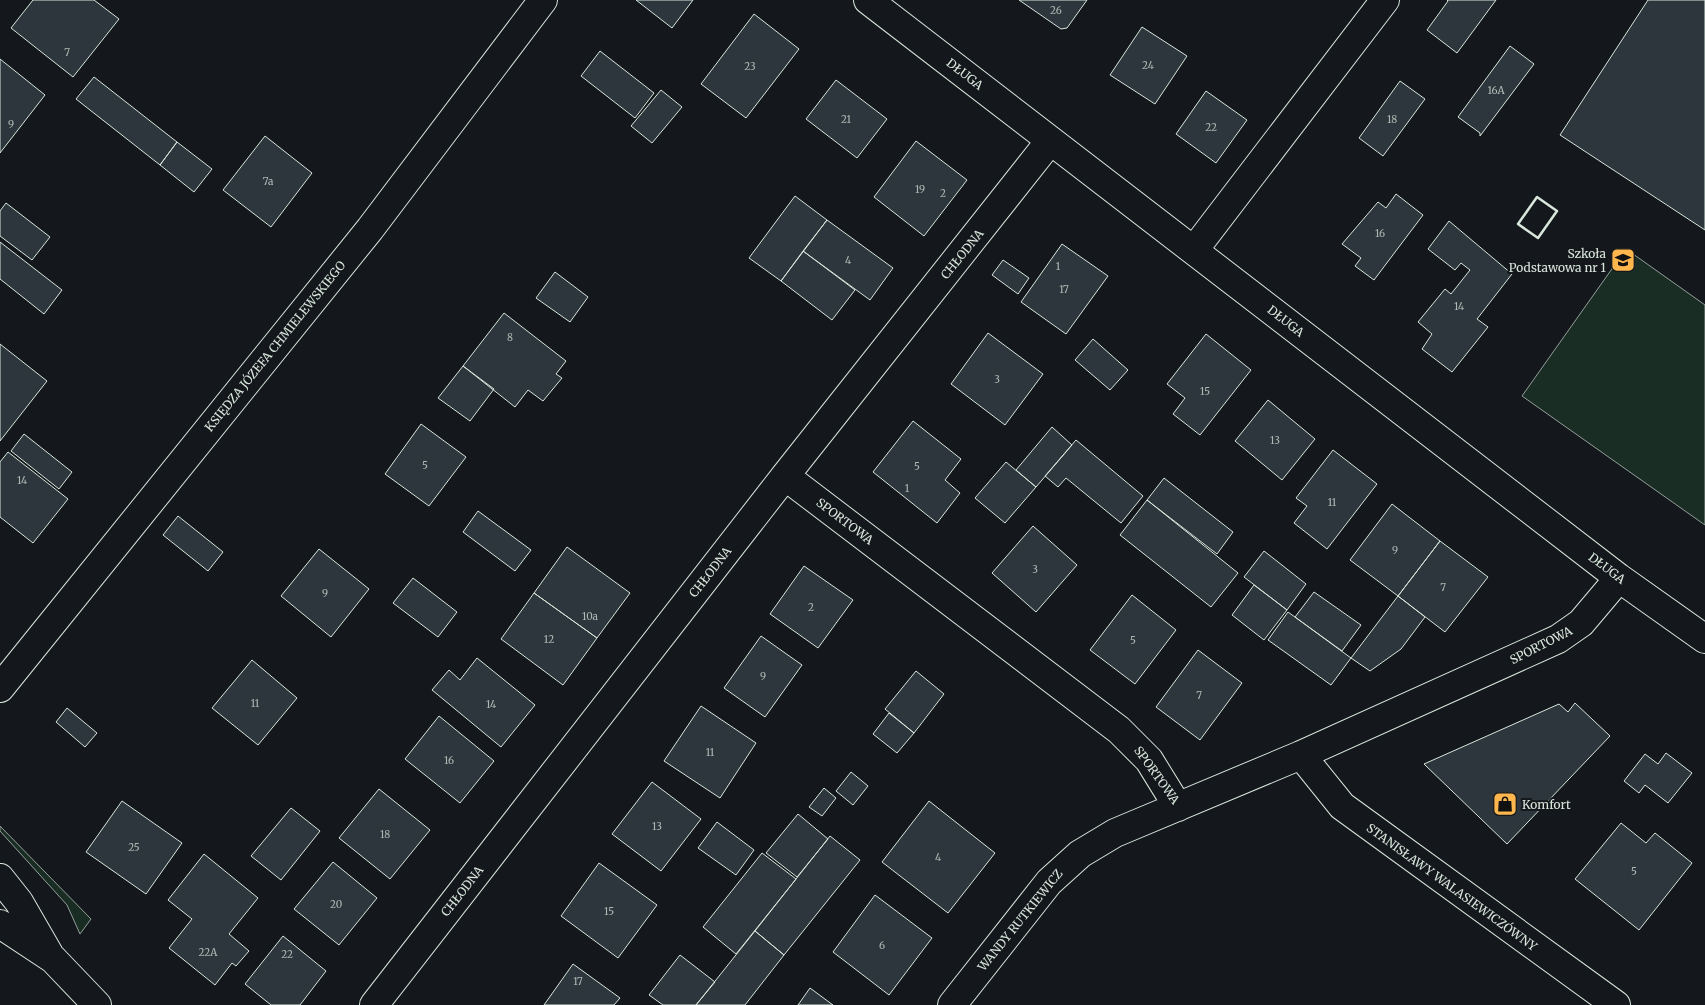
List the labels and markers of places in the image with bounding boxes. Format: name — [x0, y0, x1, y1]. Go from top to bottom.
place label: Szkoła Podstawowa nr 1 — [1509, 246, 1607, 275]
school or university icon: Szkoła Podstawowa nr 1 — [1610, 247, 1636, 273]
shop icon: Komfort — [1492, 791, 1518, 817]
place label: Komfort — [1522, 797, 1571, 812]

